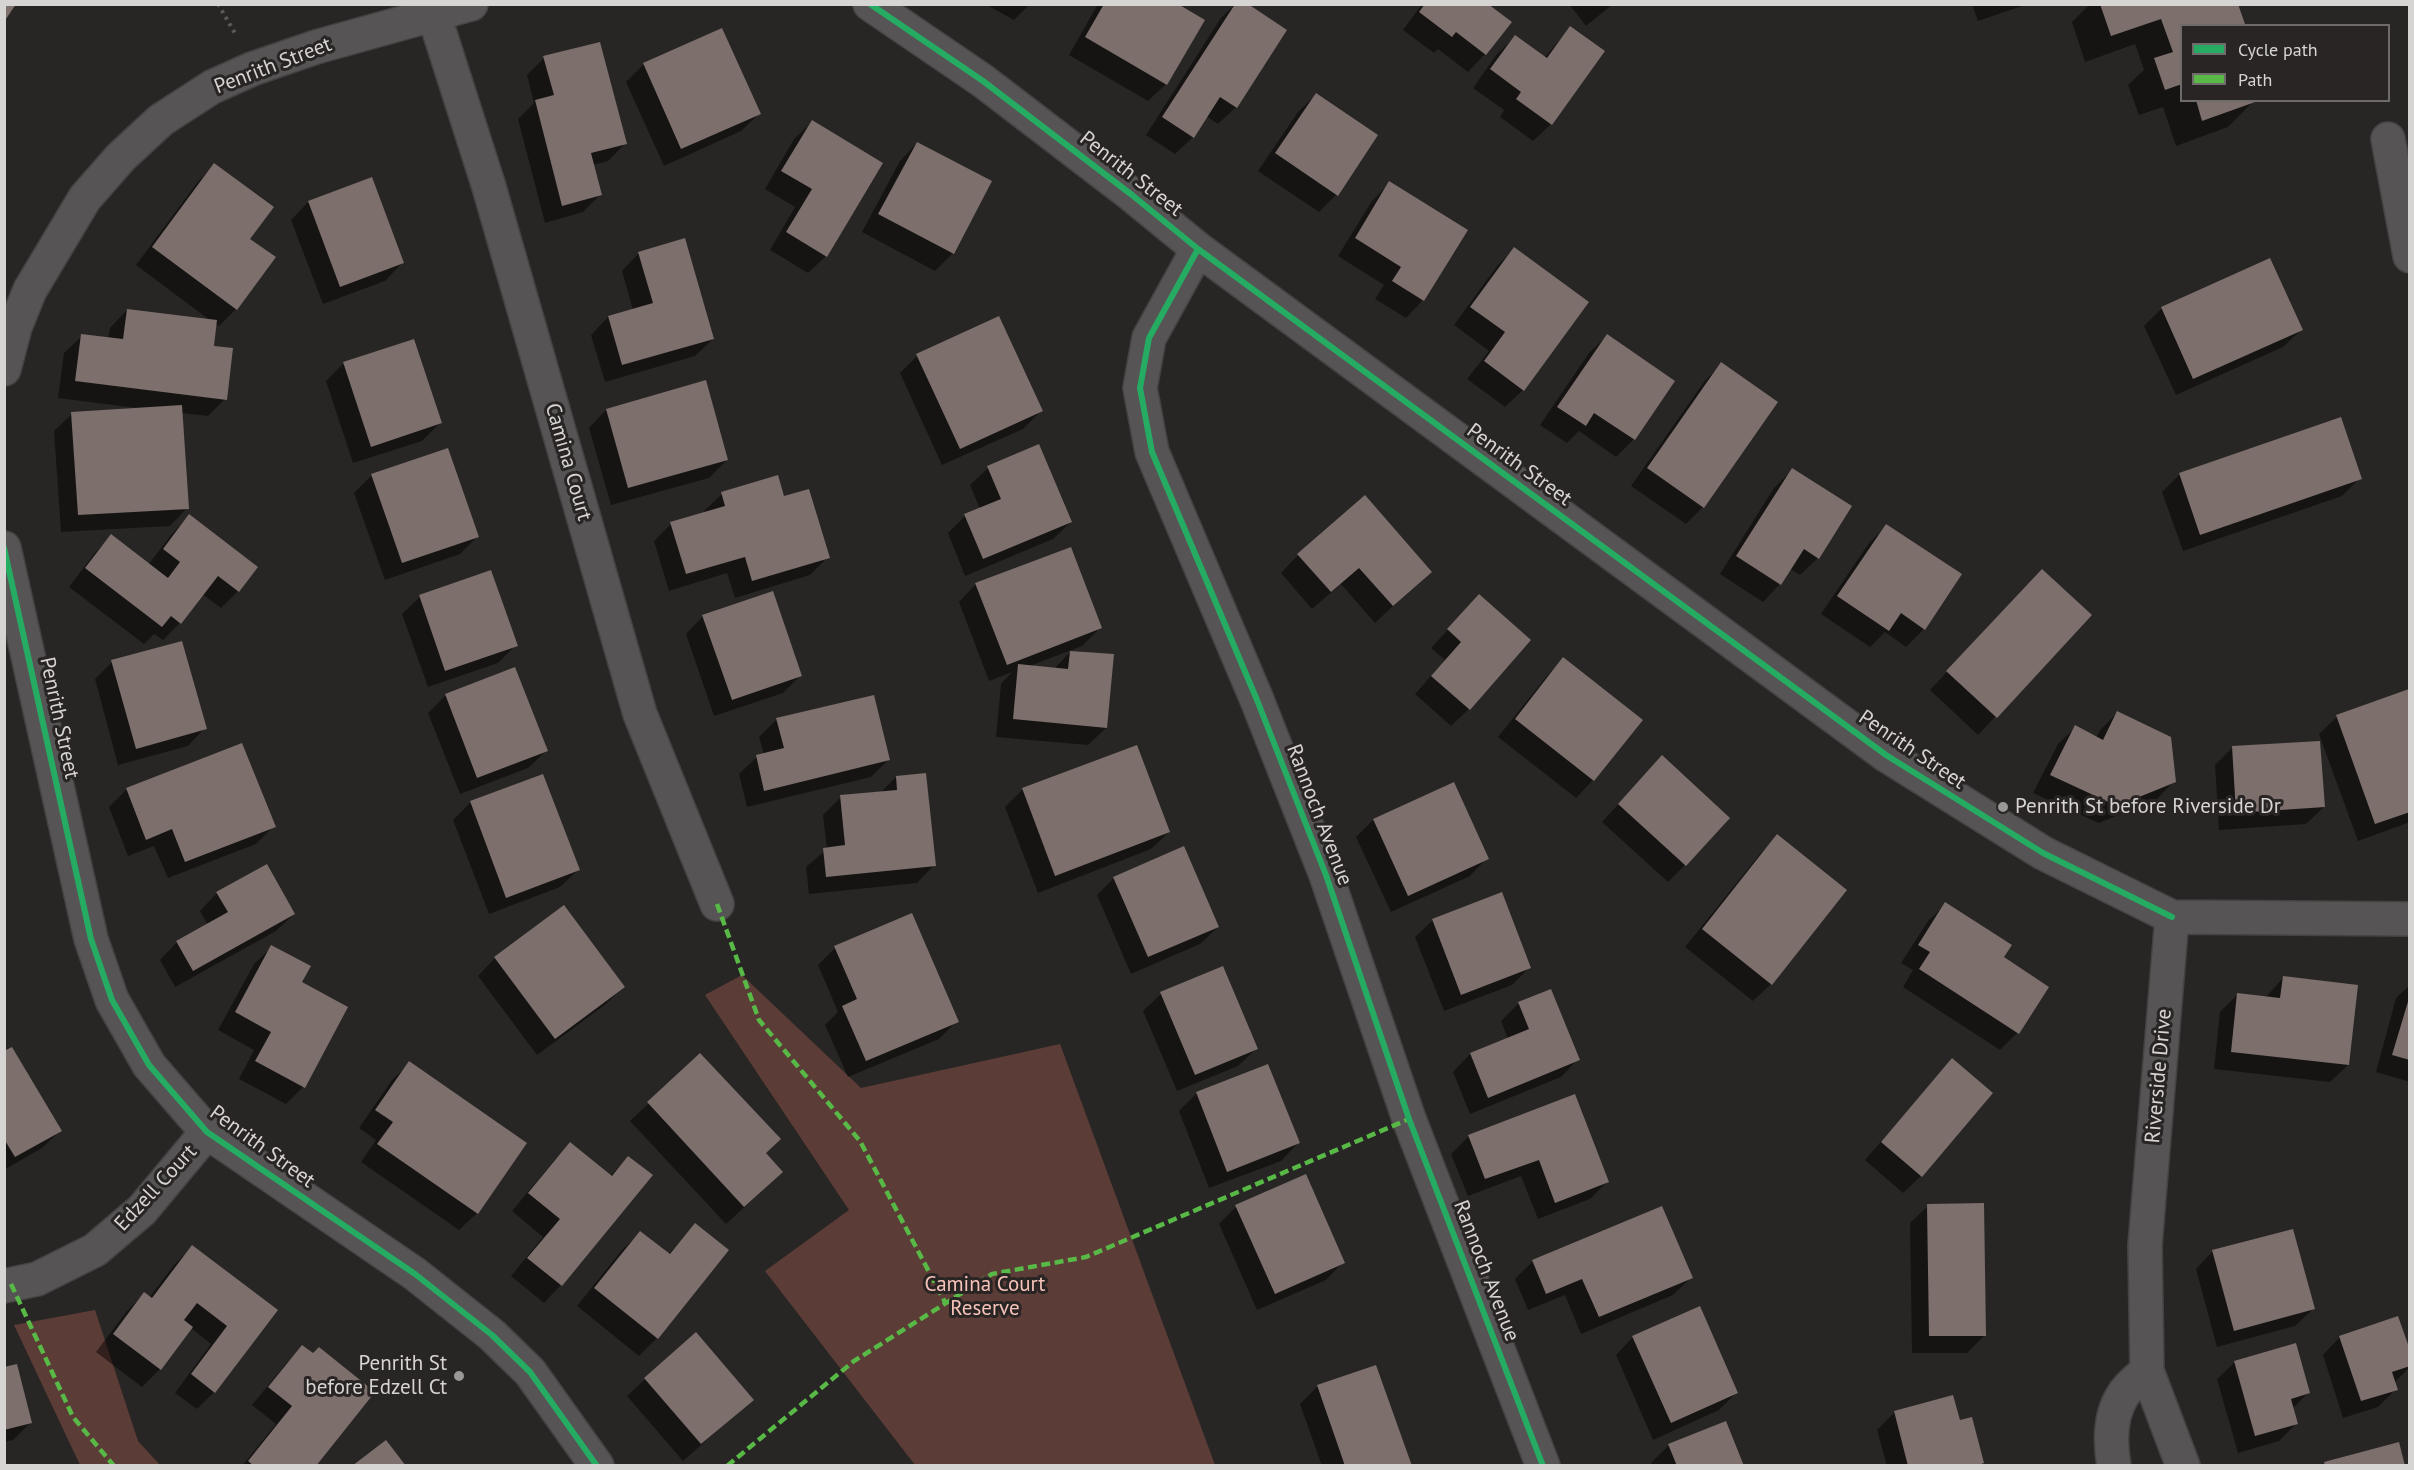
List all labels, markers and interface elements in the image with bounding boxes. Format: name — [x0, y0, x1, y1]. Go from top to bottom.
legend — [2180, 24, 2390, 102]
street label: Penrith Street — [211, 32, 335, 100]
text: Cycle path — [2238, 38, 2318, 61]
text: Path — [2238, 68, 2272, 91]
street label: Penrith Street — [1074, 126, 1188, 222]
street label: Camina Court — [539, 400, 597, 524]
street label: Penrith Street — [1462, 418, 1576, 512]
street label: Penrith Street — [34, 655, 84, 781]
street label: Penrith Street — [1854, 705, 1970, 795]
street label: Rannoch Avenue — [1281, 741, 1357, 889]
place label: Penrith St before Riverside Dr — [2015, 794, 2281, 820]
marker: Penrith St before Riverside Dr — [1996, 800, 2010, 814]
street label: Riverside Drive — [2141, 1008, 2177, 1144]
street label: Penrith Street — [205, 1100, 319, 1194]
street label: Edzell Court — [110, 1140, 202, 1236]
street label: Rannoch Avenue — [1448, 1197, 1524, 1345]
park label: Camina Court Reserve — [925, 1272, 1045, 1322]
place label: Penrith St before Edzell Ct — [305, 1351, 447, 1401]
marker: Penrith St before Edzell Ct — [452, 1369, 466, 1383]

